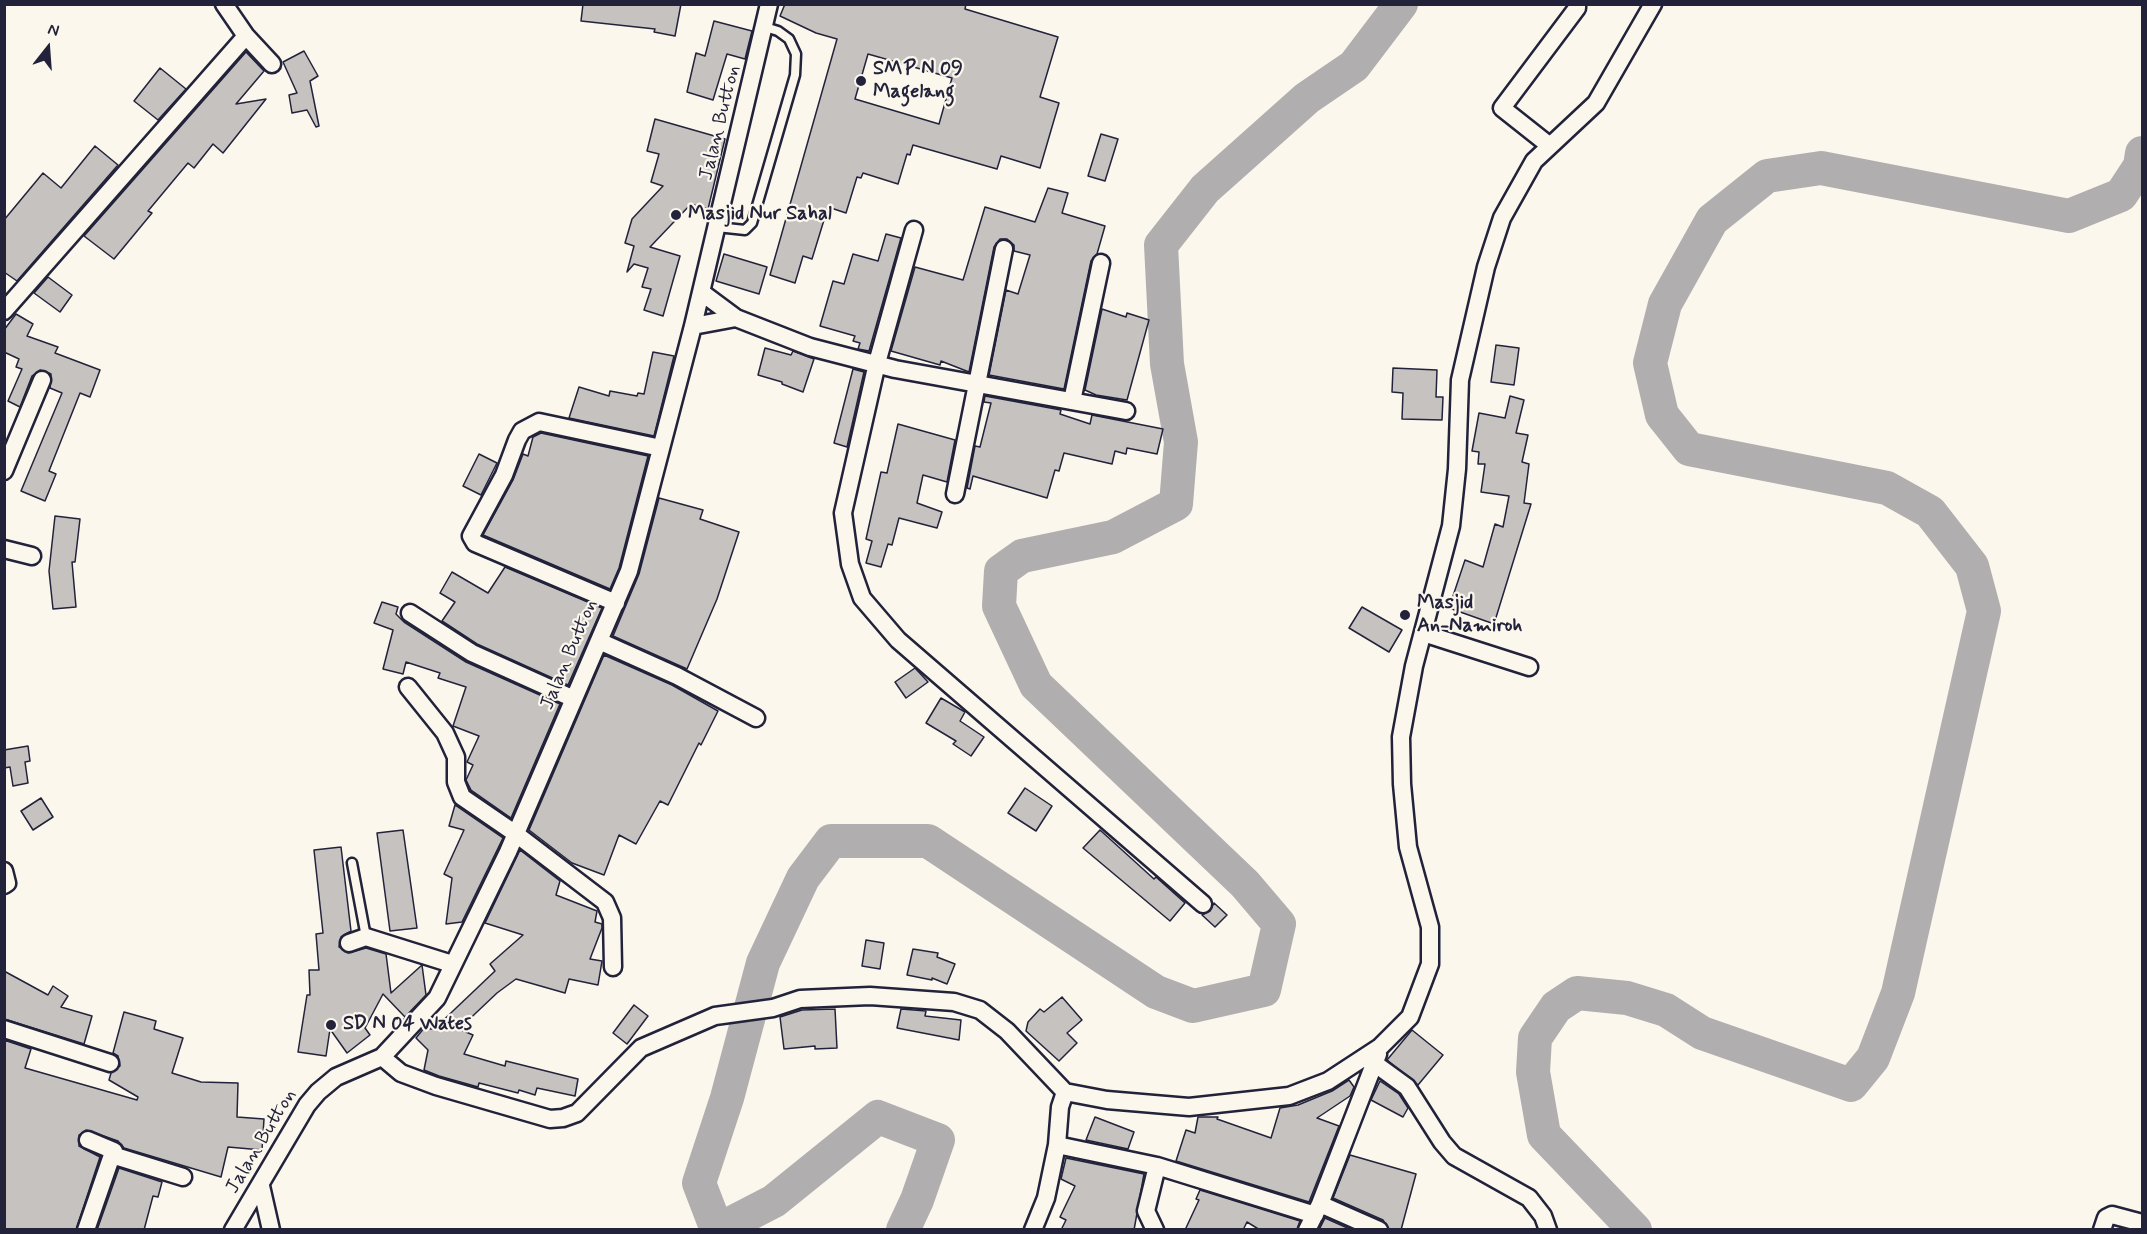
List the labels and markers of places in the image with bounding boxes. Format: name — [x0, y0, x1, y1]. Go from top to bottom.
place label: SMP N 09 Magelang — [873, 58, 963, 105]
marker: SMP N 09 Magelang — [854, 74, 868, 88]
place label: Masjid Nur Sahal — [688, 203, 832, 227]
marker: Masjid Nur Sahal — [669, 208, 683, 222]
place label: Masjid An-Namiroh — [1417, 592, 1522, 639]
marker: Masjid An-Namiroh — [1398, 608, 1412, 622]
place label: SD N 04 Wates — [343, 1013, 472, 1037]
marker: SD N 04 Wates — [324, 1018, 338, 1032]

